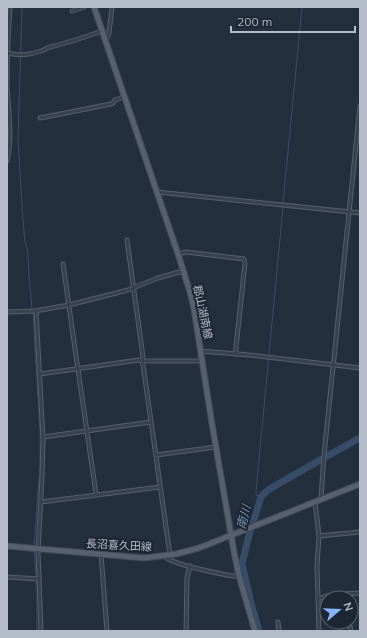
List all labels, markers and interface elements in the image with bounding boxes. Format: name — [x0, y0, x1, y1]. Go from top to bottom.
scale bar — [231, 8, 355, 34]
text: 200 m — [237, 14, 272, 29]
street label: 郡山湖南線 — [190, 284, 216, 340]
water label: 南川 — [233, 501, 254, 530]
street label: 長沼喜久田線 — [86, 536, 152, 554]
north arrow — [319, 590, 359, 630]
text: N — [340, 601, 356, 613]

